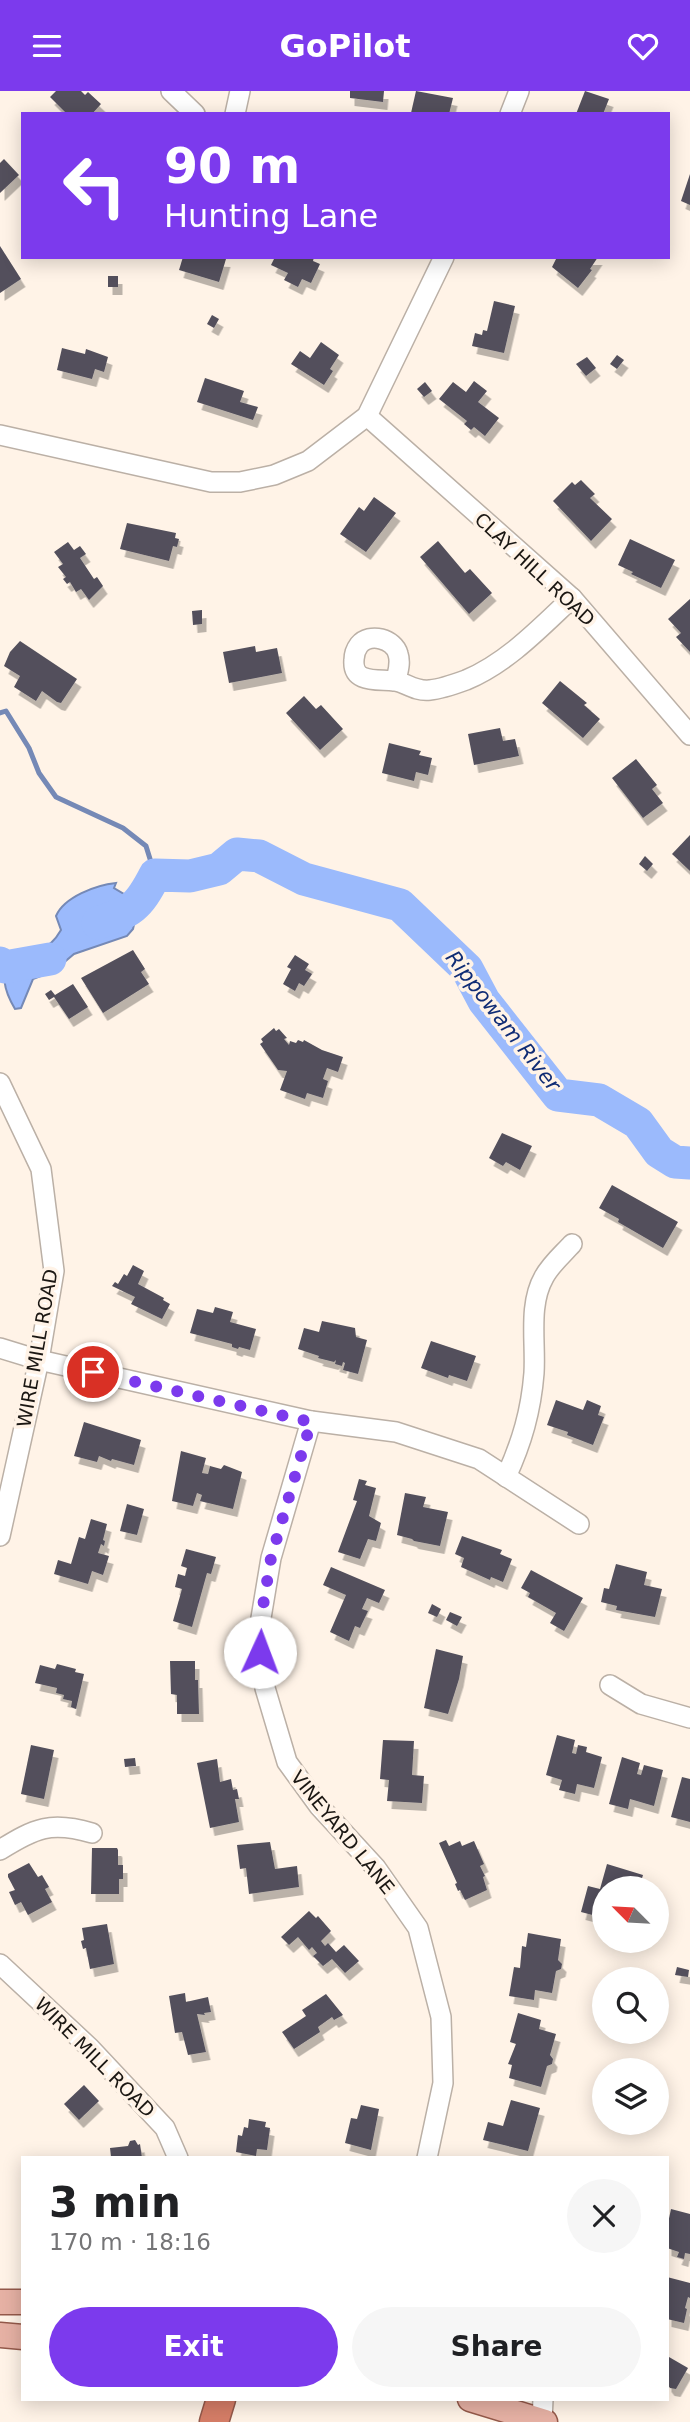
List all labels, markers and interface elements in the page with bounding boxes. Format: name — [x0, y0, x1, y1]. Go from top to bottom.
icon: menu — [28, 27, 66, 65]
text: GoPilot — [280, 27, 410, 65]
icon: heart — [624, 27, 662, 65]
text: 90 m — [164, 138, 300, 195]
icon: left — [49, 140, 140, 231]
text: Hunting Lane — [164, 197, 378, 235]
street label: CLAY HILL ROAD — [470, 508, 600, 630]
water label: Rippowam River — [441, 946, 566, 1097]
street label: WIRE MILL ROAD — [12, 1267, 62, 1429]
pin — [63, 1342, 123, 1402]
icon: arrive — [74, 1353, 112, 1391]
position arrow — [223, 1615, 297, 1689]
street label: VINEYARD LANE — [287, 1766, 399, 1898]
north arrow — [592, 1876, 668, 1953]
map controls — [592, 1876, 669, 2135]
button: search — [592, 1967, 669, 2044]
street label: WIRE MILL ROAD — [31, 1993, 159, 2121]
button: layers — [592, 2058, 669, 2135]
text: 3 min — [49, 2178, 181, 2227]
button: close — [567, 2179, 641, 2253]
text: 170 m · 18:16 — [49, 2229, 211, 2255]
button: Exit — [49, 2307, 338, 2387]
button: Share — [352, 2307, 641, 2387]

